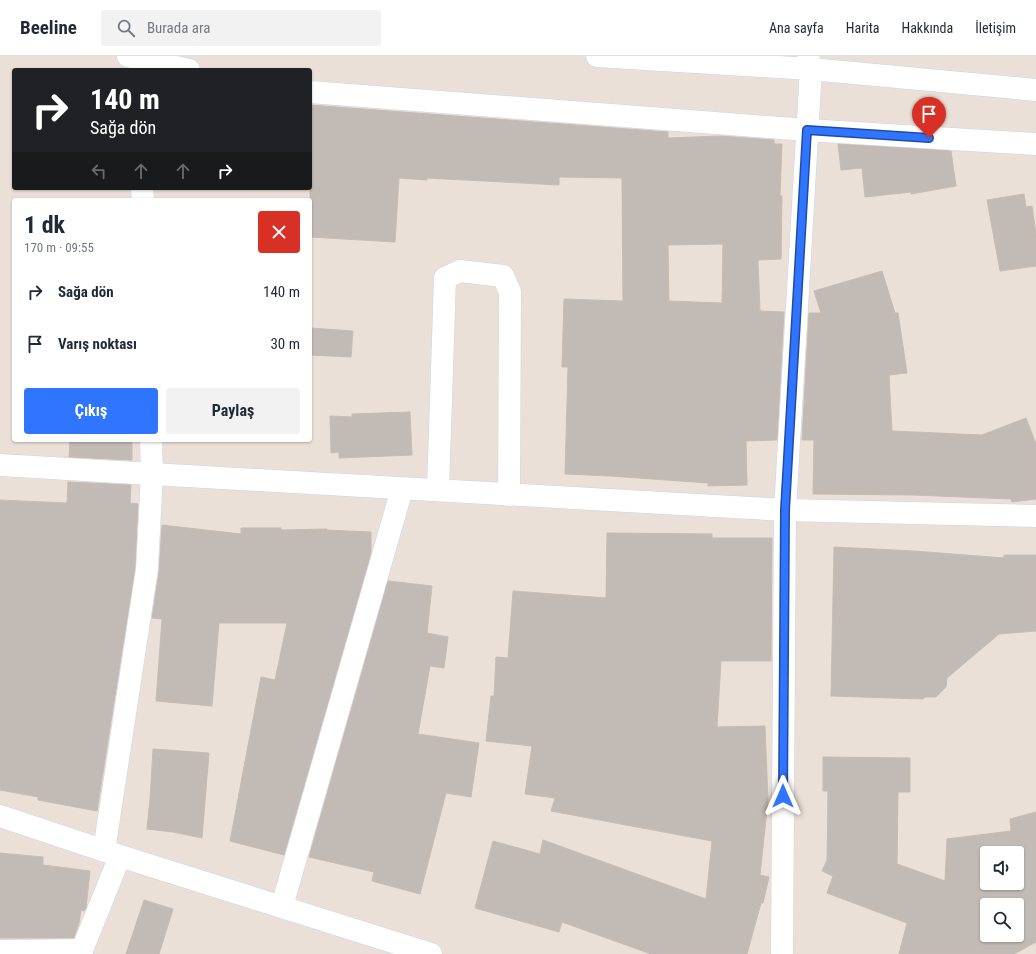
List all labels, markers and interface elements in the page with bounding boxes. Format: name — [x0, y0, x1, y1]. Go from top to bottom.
search box — [101, 10, 381, 46]
text: Beeline — [20, 16, 77, 39]
icon: search — [115, 17, 137, 39]
text: Burada ara — [147, 19, 211, 37]
text: Ana sayfa — [769, 20, 824, 36]
text: Harita — [846, 20, 879, 36]
text: Hakkında — [901, 20, 953, 36]
text: İletişim — [975, 20, 1016, 36]
text: 140 m — [90, 83, 160, 116]
icon: right — [24, 84, 76, 136]
pin — [912, 97, 946, 138]
icon: arrive — [918, 103, 940, 125]
text: Sağa dön — [90, 117, 156, 138]
icon: left — [88, 160, 110, 182]
icon: ahead — [130, 160, 152, 182]
icon: ahead — [172, 160, 194, 182]
icon: right — [214, 160, 236, 182]
text: 1 dk — [24, 211, 65, 239]
button: close — [258, 211, 300, 253]
text: 170 m · 09:55 — [24, 240, 94, 255]
icon: right — [24, 281, 46, 303]
text: Sağa dön — [58, 283, 114, 301]
text: 140 m — [263, 283, 300, 301]
icon: arrive — [24, 333, 46, 355]
text: Varış noktası — [58, 335, 137, 353]
text: 30 m — [270, 335, 300, 353]
button: Çıkış — [24, 388, 158, 434]
button: Paylaş — [166, 388, 300, 434]
position arrow — [762, 775, 804, 817]
map controls — [980, 846, 1024, 942]
button: sound — [980, 846, 1024, 890]
button: search — [980, 898, 1024, 942]

